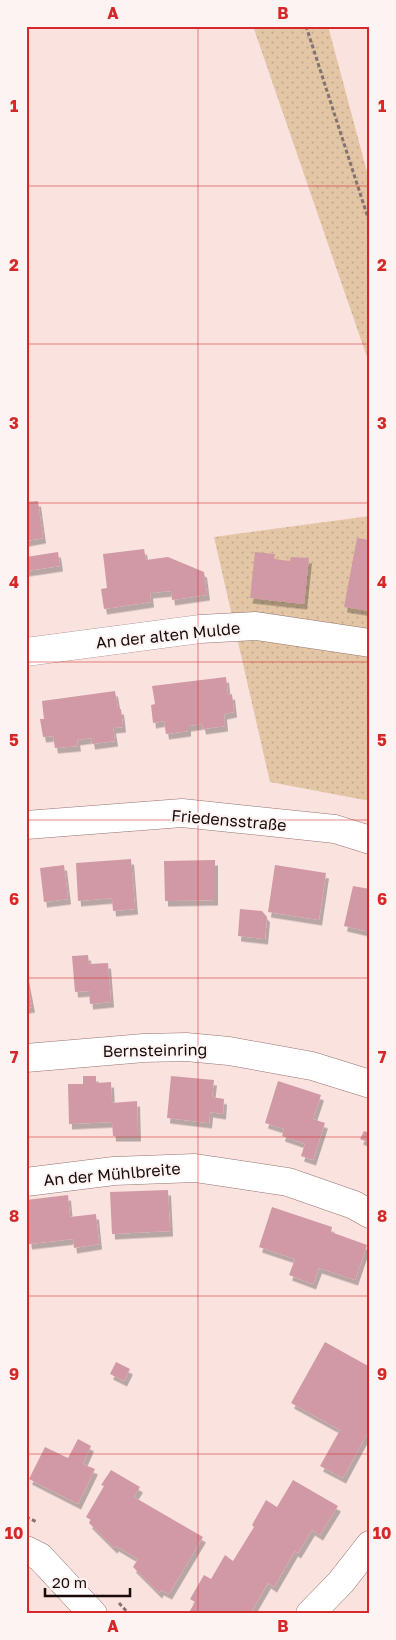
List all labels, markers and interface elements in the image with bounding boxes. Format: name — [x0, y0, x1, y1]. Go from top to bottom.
text: A — [107, 3, 119, 23]
text: B — [277, 3, 289, 23]
text: 1 — [10, 96, 18, 116]
text: 1 — [378, 96, 386, 116]
text: 2 — [9, 255, 19, 275]
text: 2 — [377, 255, 387, 275]
text: 3 — [9, 413, 19, 433]
text: 3 — [377, 413, 387, 433]
text: 4 — [9, 572, 19, 592]
text: 4 — [377, 572, 387, 592]
street label: An der alten Mulde — [95, 617, 241, 653]
text: 5 — [9, 730, 19, 750]
text: 5 — [377, 730, 387, 750]
street label: Friedensstraße — [171, 805, 287, 835]
text: 6 — [9, 889, 19, 909]
text: 6 — [377, 889, 387, 909]
street label: Bernsteinring — [103, 1039, 207, 1061]
text: 7 — [10, 1047, 19, 1067]
text: 7 — [378, 1047, 387, 1067]
street label: An der Mühlbreite — [43, 1158, 181, 1190]
text: 8 — [9, 1206, 19, 1226]
text: 8 — [377, 1206, 387, 1226]
text: 9 — [9, 1364, 19, 1384]
text: 9 — [377, 1364, 387, 1384]
text: 10 — [5, 1523, 23, 1543]
text: 10 — [373, 1523, 391, 1543]
scale bar — [45, 1565, 130, 1597]
text: 20 m — [52, 1573, 87, 1591]
text: A — [107, 1616, 119, 1636]
text: B — [277, 1616, 289, 1636]

